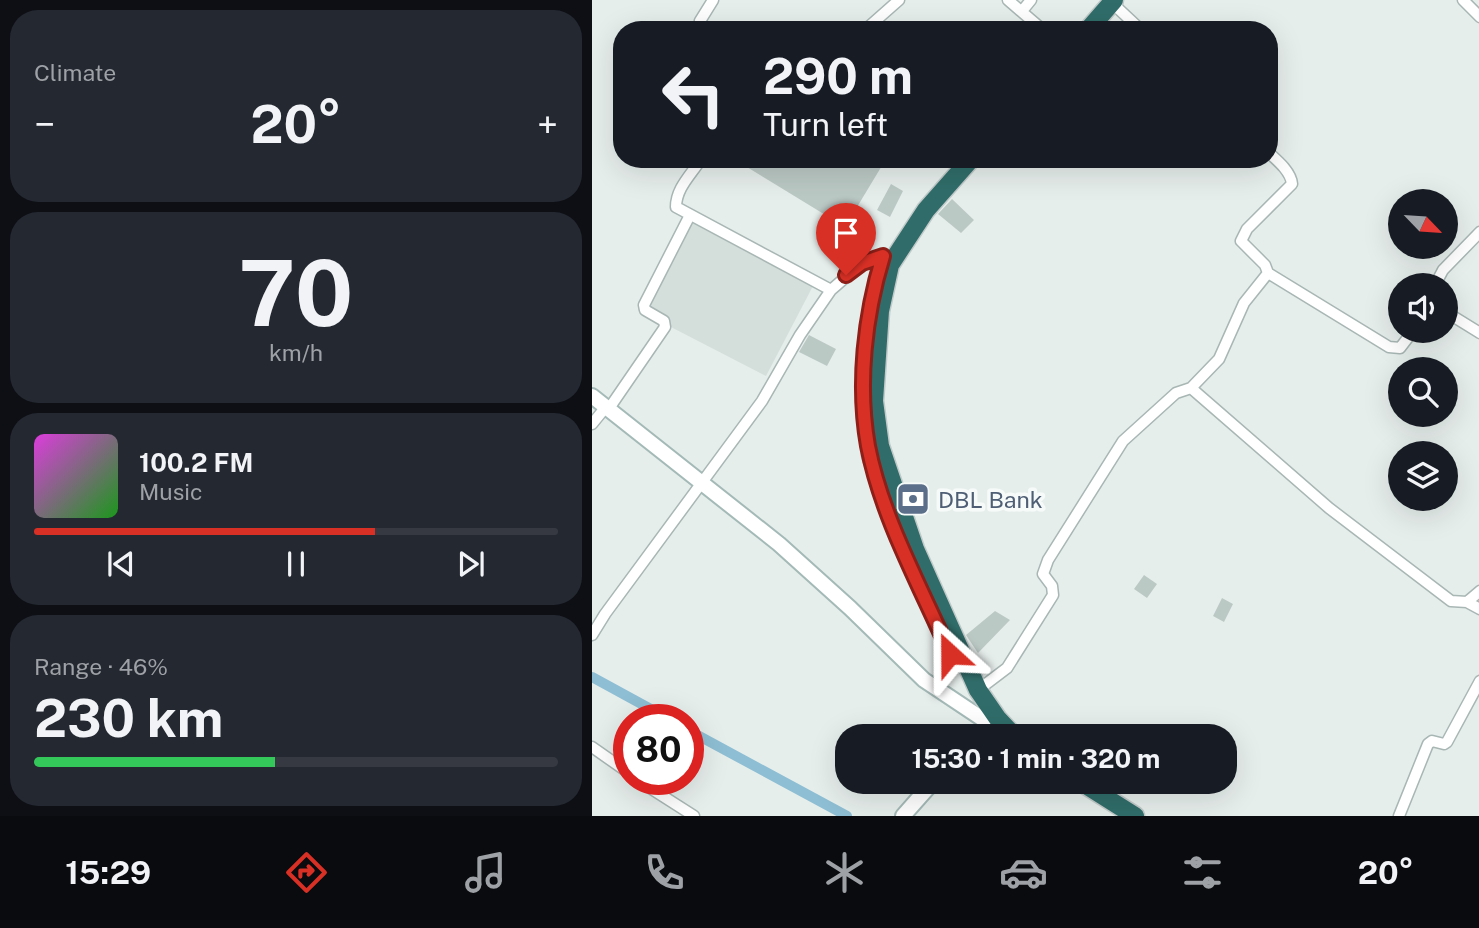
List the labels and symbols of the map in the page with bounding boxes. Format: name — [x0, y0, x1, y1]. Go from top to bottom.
north arrow — [1388, 189, 1458, 259]
pin — [816, 203, 876, 275]
bank icon: DBL Bank — [894, 480, 932, 518]
place label: DBL Bank — [938, 486, 1043, 513]
position arrow — [913, 617, 987, 691]
speed limit sign: 80 — [613, 704, 704, 795]

